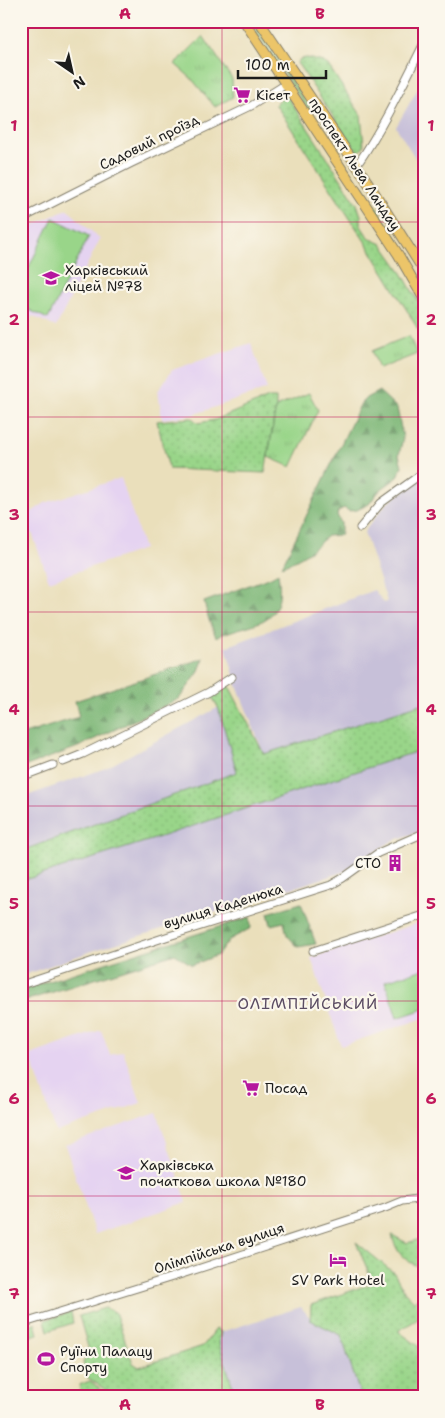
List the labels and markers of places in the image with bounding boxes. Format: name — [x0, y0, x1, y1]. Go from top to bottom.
supermarket icon: Кісет — [232, 85, 252, 105]
place label: Кісет — [256, 86, 291, 104]
place label: Харківський ліцей №78 — [65, 261, 148, 295]
school or university icon: Харківський ліцей №78 — [41, 268, 61, 288]
building icon: СТО — [385, 853, 405, 873]
place label: СТО — [355, 854, 381, 872]
supermarket icon: Посад — [241, 1078, 261, 1098]
place label: Посад — [265, 1079, 308, 1097]
place label: Харківська початкова школа №180 — [140, 1156, 307, 1190]
school or university icon: Харківська початкова школа №180 — [116, 1163, 136, 1183]
hotel icon: SV Park Hotel — [328, 1250, 348, 1270]
place label: SV Park Hotel — [292, 1271, 385, 1289]
place label: Руїни Палацу Спорту — [60, 1342, 153, 1376]
sports icon: Руїни Палацу Спорту — [36, 1349, 56, 1369]

